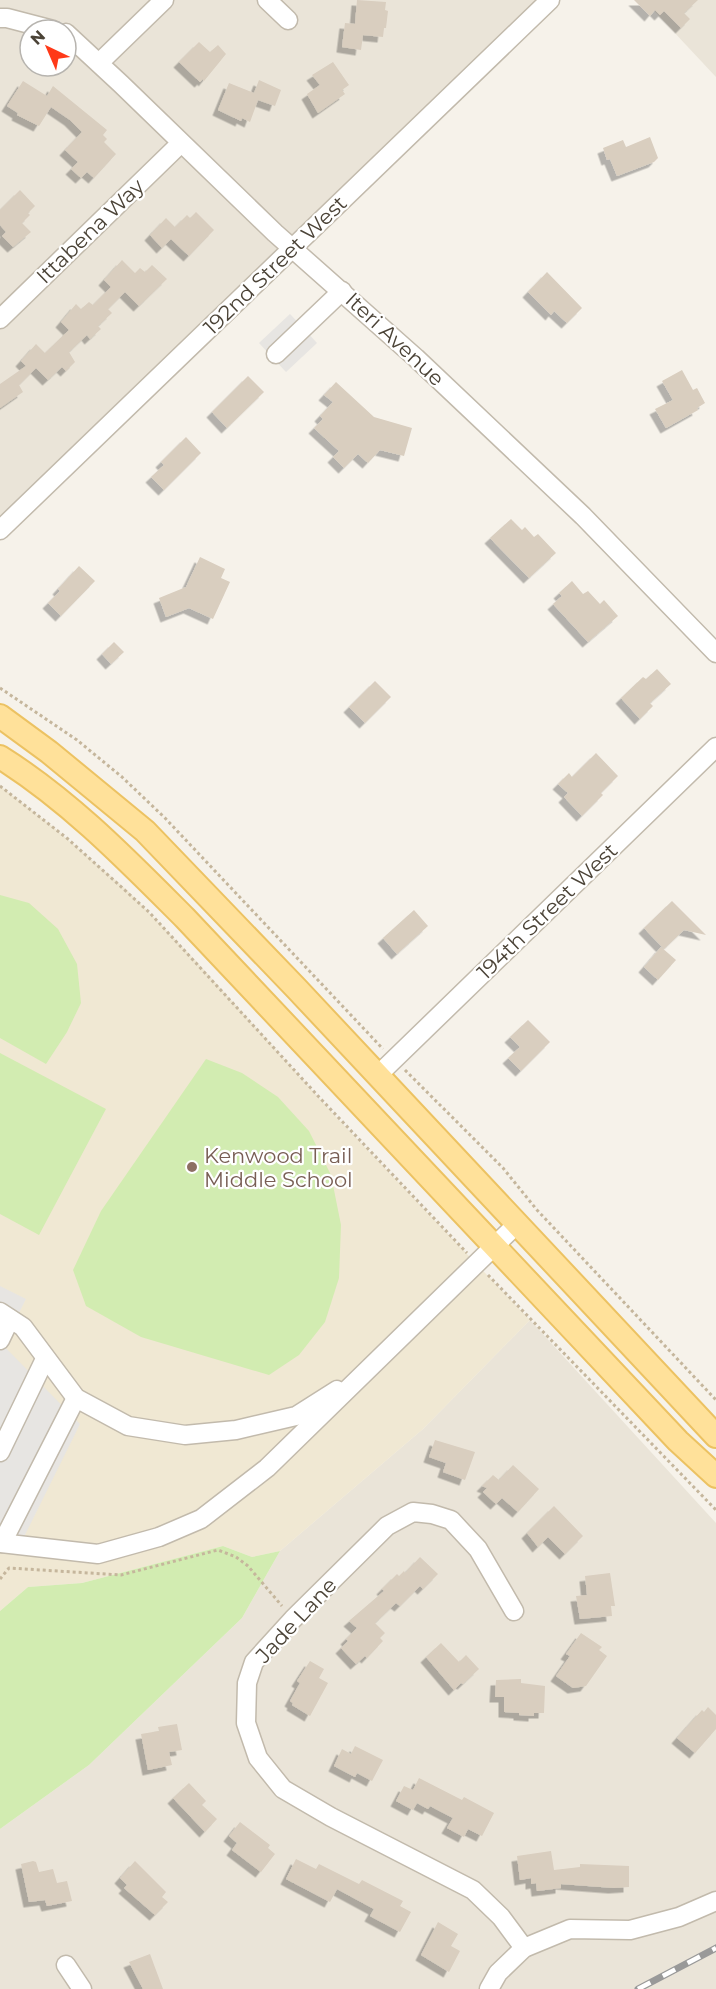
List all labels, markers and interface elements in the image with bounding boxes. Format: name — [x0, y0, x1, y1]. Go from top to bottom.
north arrow — [18, 18, 78, 78]
text: N — [27, 26, 49, 49]
street label: Ittabena Way — [31, 173, 149, 288]
street label: 192nd Street West — [198, 190, 352, 340]
street label: Iteri Avenue — [340, 287, 450, 391]
street label: 194th Street West — [472, 838, 622, 984]
place label: Kenwood Trail Middle School — [204, 1143, 353, 1192]
marker: Kenwood Trail Middle School — [185, 1160, 199, 1174]
street label: Jade Lane — [250, 1572, 342, 1668]

